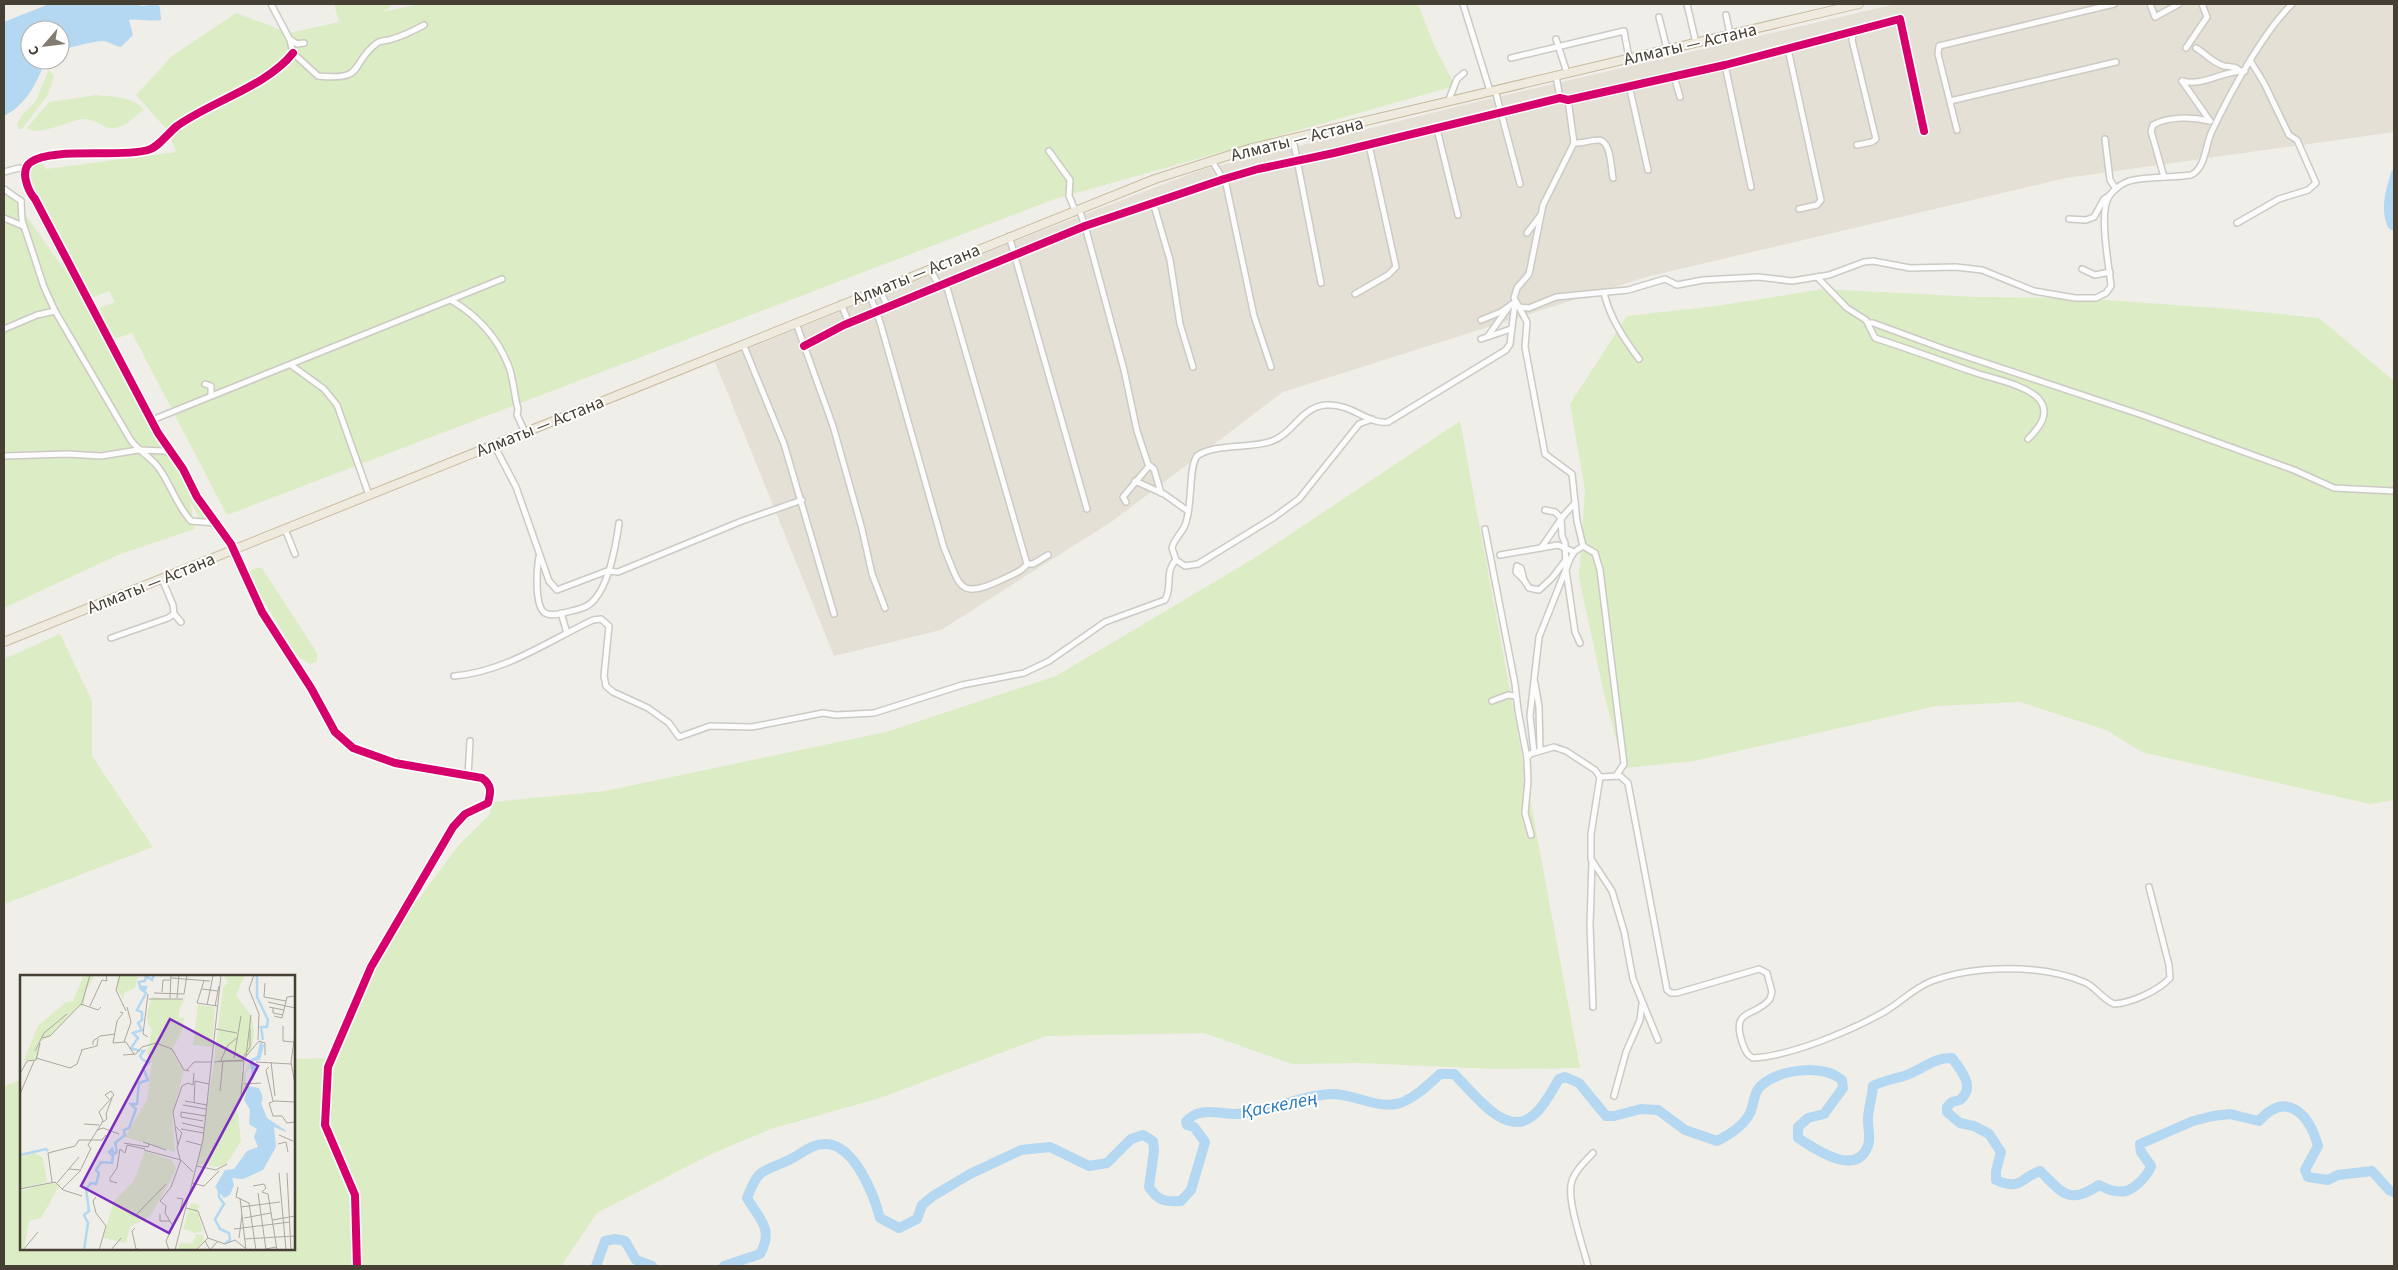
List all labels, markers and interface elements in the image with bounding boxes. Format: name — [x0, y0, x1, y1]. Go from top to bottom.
street label: Алматы — Астана — [1621, 17, 1759, 72]
north arrow — [20, 20, 70, 70]
text: С — [24, 42, 45, 59]
street label: Алматы — Астана — [1228, 111, 1366, 168]
street label: Алматы — Астана — [848, 237, 984, 312]
street label: Алматы — Астана — [472, 389, 608, 464]
street label: Алматы — Астана — [83, 546, 219, 621]
inset map — [20, 975, 295, 1250]
water label: Қаскелең — [1239, 1085, 1320, 1126]

